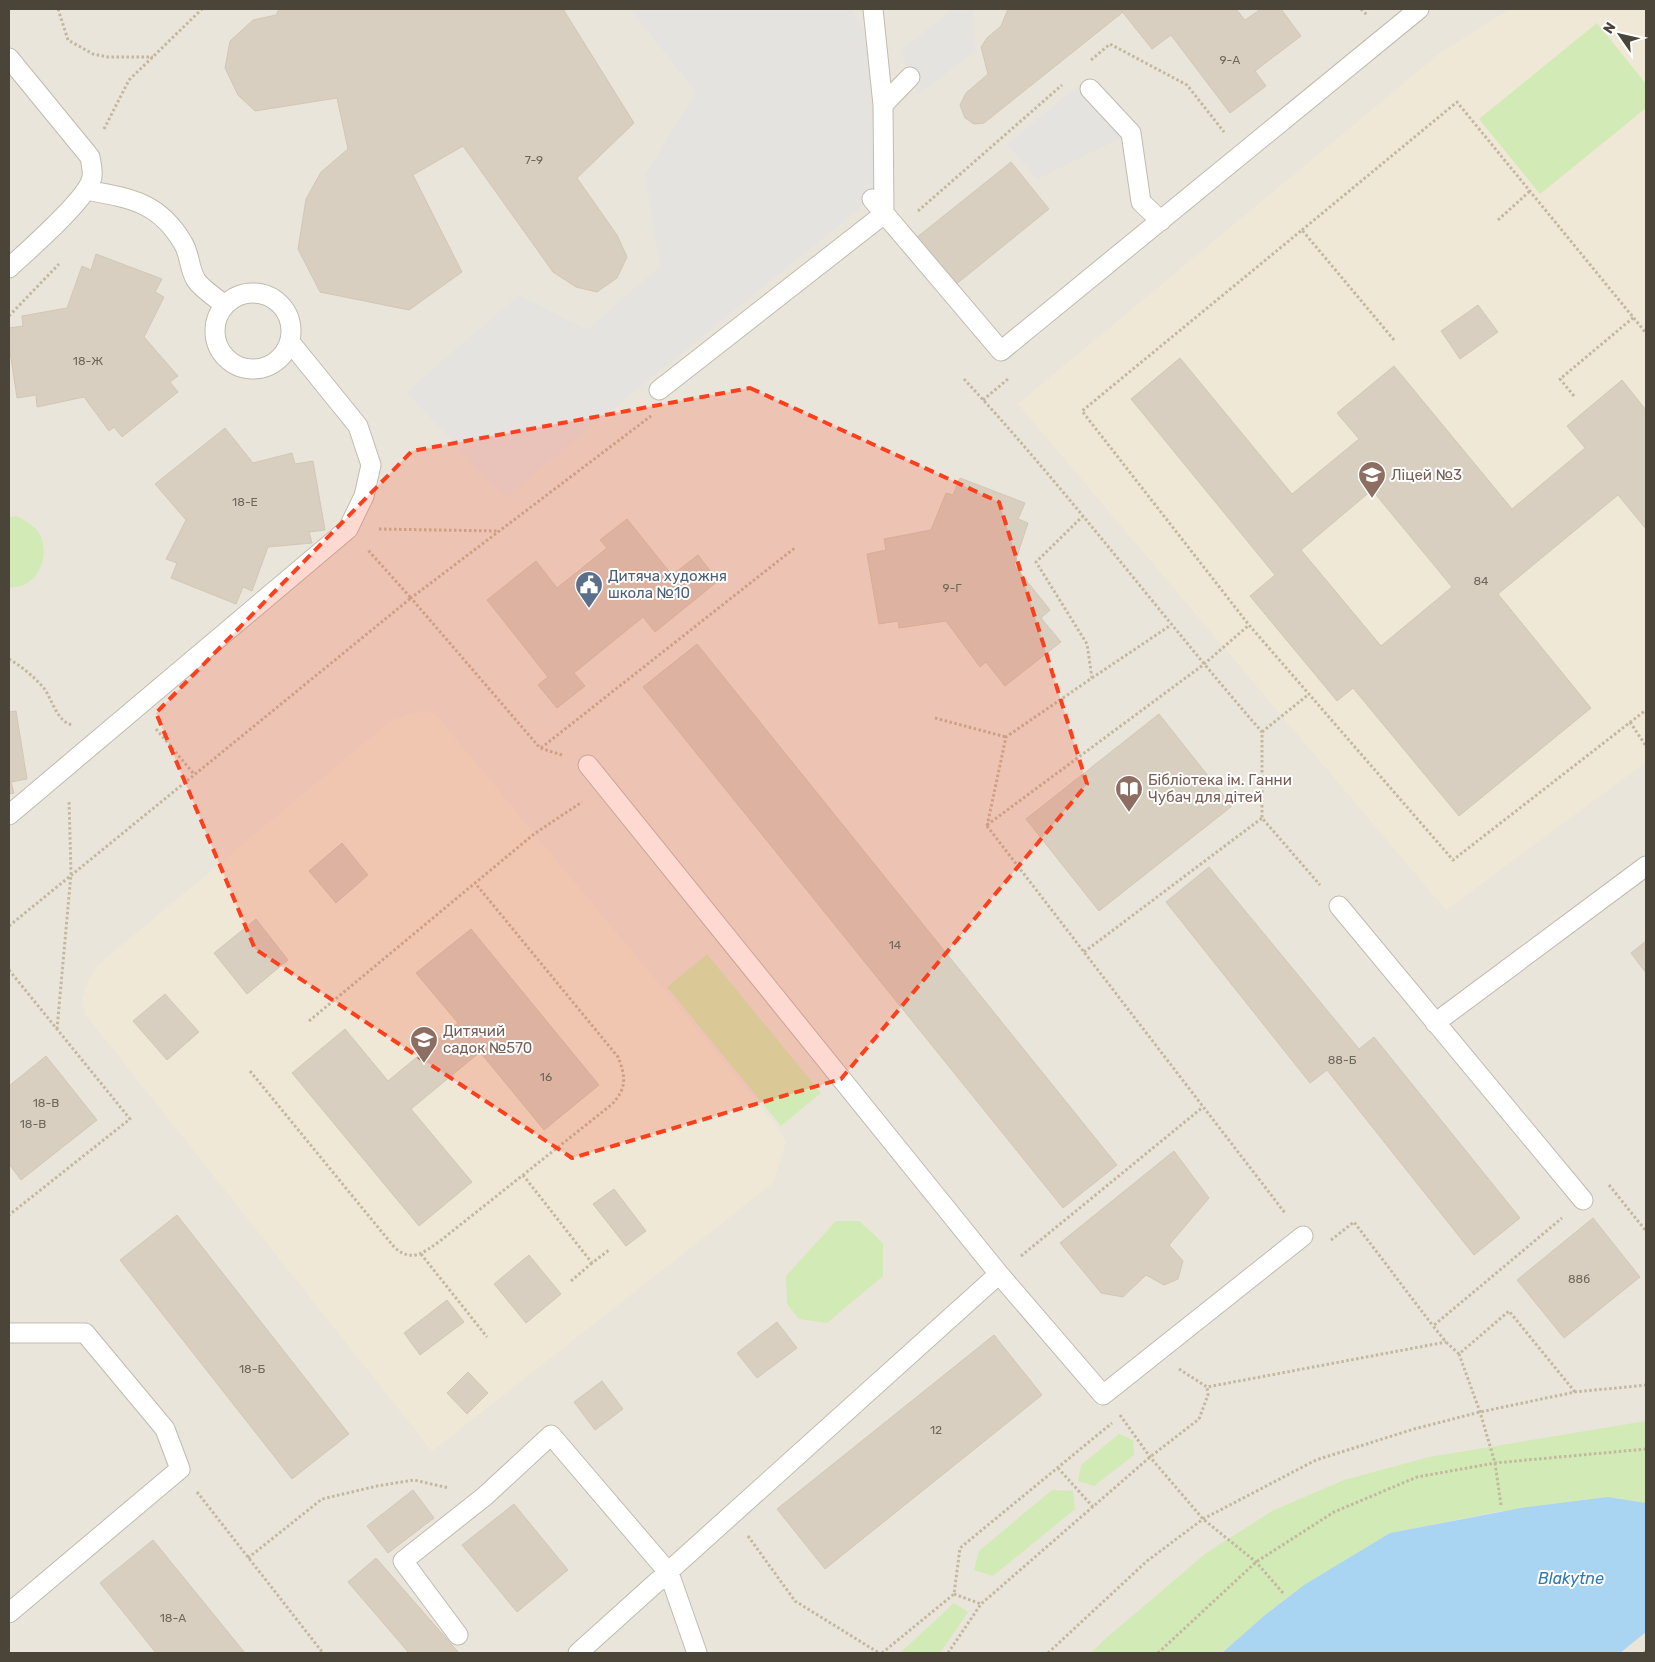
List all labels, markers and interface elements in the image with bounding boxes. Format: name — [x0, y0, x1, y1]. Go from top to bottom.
north arrow — [1595, 10, 1645, 60]
text: N — [1600, 19, 1620, 37]
house number: 9-А — [1220, 53, 1240, 67]
house number: 7-9 — [525, 153, 543, 167]
house number: 18-Ж — [73, 354, 103, 368]
school or university icon: Ліцей №3 — [1357, 460, 1387, 499]
place label: Ліцей №3 — [1391, 466, 1462, 484]
house number: 18-Е — [232, 495, 258, 509]
place label: Дитяча художня школа №10 — [608, 567, 727, 602]
public building icon: Дитяча художня школа №10 — [574, 570, 604, 609]
house number: 84 — [1473, 574, 1489, 588]
house number: 9-Г — [943, 581, 962, 595]
place label: Бібліотека ім. Ганни Чубач для дітей — [1148, 771, 1292, 806]
library icon: Бібліотека ім. Ганни Чубач для дітей — [1114, 774, 1144, 813]
house number: 14 — [889, 938, 902, 952]
place label: Дитячий садок №570 — [443, 1022, 532, 1057]
school or university icon: Дитячий садок №570 — [409, 1025, 439, 1064]
house number: 88-Б — [1328, 1053, 1357, 1067]
house number: 16 — [540, 1070, 552, 1084]
house number: 18-В — [33, 1096, 59, 1110]
house number: 18-В — [20, 1117, 46, 1131]
house number: 88б — [1568, 1272, 1590, 1286]
house number: 18-Б — [239, 1362, 265, 1376]
house number: 12 — [930, 1423, 942, 1437]
water label: Blakytne — [1538, 1569, 1604, 1588]
house number: 18-А — [160, 1611, 186, 1625]

